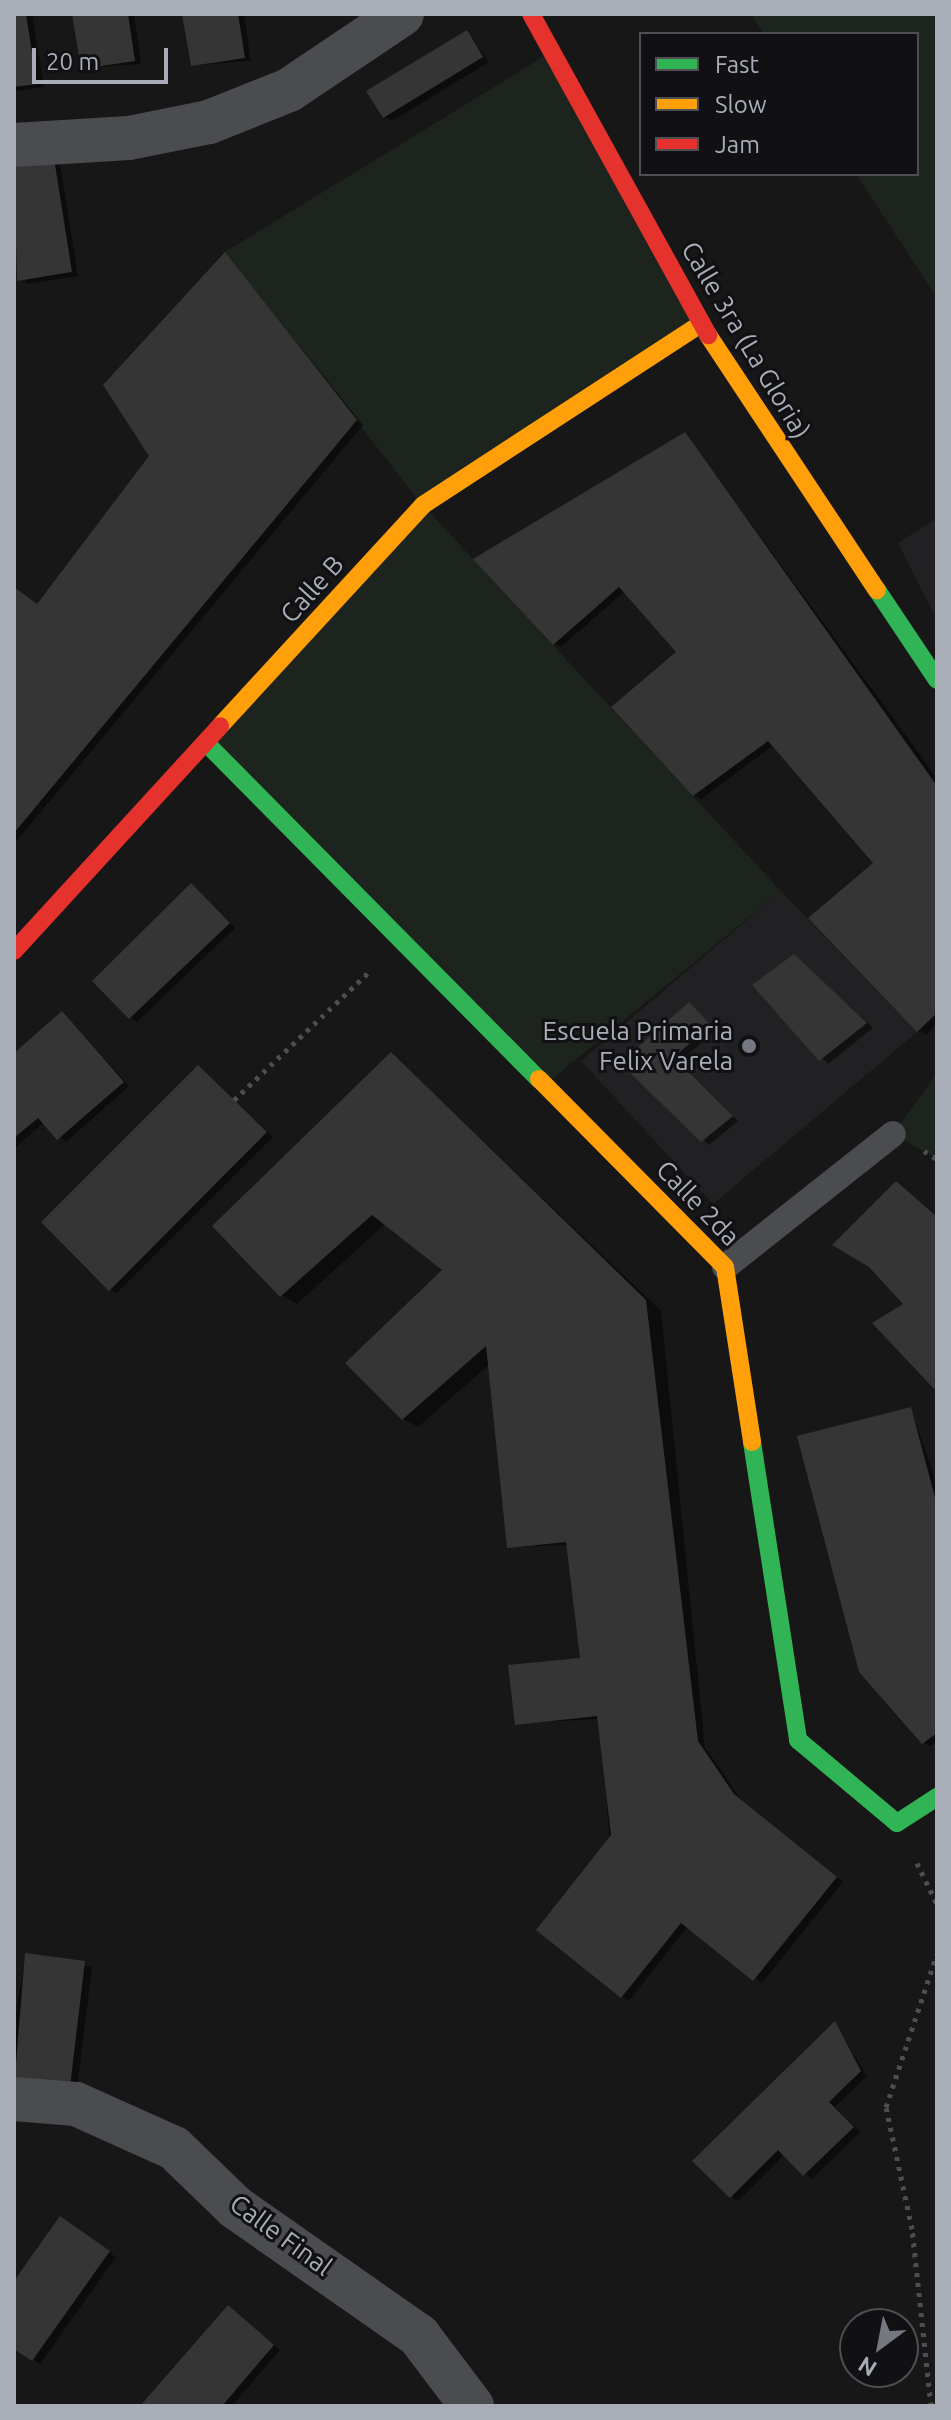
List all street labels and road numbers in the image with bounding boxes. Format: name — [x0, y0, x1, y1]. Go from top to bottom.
street label: Calle 3ra (La Gloria) — [675, 236, 817, 444]
street label: Calle B — [274, 549, 350, 629]
street label: Calle 2da — [650, 1154, 746, 1252]
street label: Calle Final — [224, 2188, 338, 2282]

